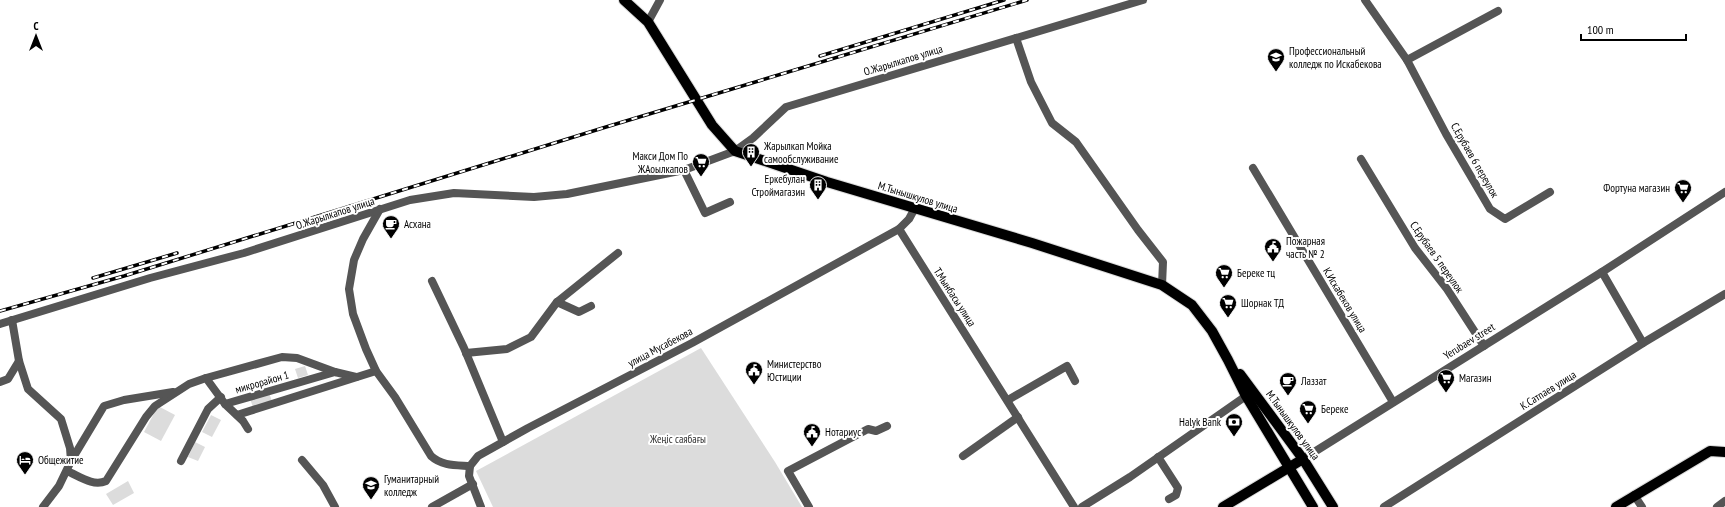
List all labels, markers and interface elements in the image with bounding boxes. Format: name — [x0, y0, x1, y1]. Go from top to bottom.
north arrow — [16, 16, 56, 56]
scale bar — [1581, 16, 1686, 42]
text: С — [33, 19, 39, 33]
text: 100 m — [1587, 22, 1614, 37]
street label: О.Жарылкапов улица — [862, 41, 944, 79]
place label: Профессиональный колледж по Искабекова — [1289, 44, 1382, 71]
school or university icon: Профессиональный колледж по Искабекова — [1266, 47, 1286, 72]
street label: С.Ерубаев 6 переулок — [1448, 120, 1502, 201]
place label: Жарылкап Мойка самообслуживание — [763, 139, 839, 166]
building icon: Жарылкап Мойка самообслуживание — [741, 142, 761, 167]
place label: Макси Дом По ЖАоылкапов — [632, 149, 689, 176]
supermarket icon: Макси Дом По ЖАоылкапов — [691, 152, 711, 177]
place label: Еркебулан Строймагазин — [751, 172, 805, 199]
building icon: Еркебулан Строймагазин — [808, 175, 828, 200]
street label: М.Тынышкулов улица — [876, 178, 960, 216]
supermarket icon: Фортуна магазин — [1673, 178, 1693, 203]
place label: Фортуна магазин — [1603, 181, 1670, 195]
street label: О.Жарылкапов улица — [294, 194, 376, 232]
cafe icon: Асхана — [381, 214, 401, 239]
place label: Асхана — [404, 217, 431, 231]
street label: С.Ерубаев 5 переулок — [1407, 218, 1467, 296]
place label: Пожарная часть № 2 — [1286, 234, 1325, 261]
public building icon: Пожарная часть № 2 — [1263, 237, 1283, 262]
supermarket icon: Береке тц — [1214, 263, 1234, 288]
street label: Т.Мынбасы улица — [931, 265, 979, 329]
street label: К.Искабеков улица — [1320, 265, 1370, 335]
place label: Береке тц — [1237, 266, 1275, 280]
supermarket icon: Шорнак ТД — [1218, 293, 1238, 318]
place label: Шорнак ТД — [1241, 296, 1284, 310]
street label: Yerubaev street — [1441, 320, 1497, 362]
street label: улица Мусабекова — [625, 324, 695, 370]
place label: Министерство Юстиции — [767, 357, 822, 384]
public building icon: Министерство Юстиции — [744, 360, 764, 385]
street label: К.Сатпаев улица — [1517, 367, 1579, 413]
street label: микрорайон 1 — [234, 368, 291, 396]
supermarket icon: Магазин — [1436, 368, 1456, 393]
cafe icon: Лаззат — [1278, 371, 1298, 396]
place label: Магазин — [1459, 371, 1492, 385]
place label: Лаззат — [1300, 374, 1327, 388]
street label: М.Тынышкулов улица — [1263, 387, 1323, 463]
supermarket icon: Береке — [1298, 399, 1318, 424]
place label: Береке — [1321, 402, 1349, 416]
bank icon: Halyk Bank — [1224, 412, 1244, 437]
place label: Halyk Bank — [1179, 415, 1222, 429]
public building icon: Нотариус — [802, 422, 822, 447]
place label: Нотариус — [825, 425, 861, 439]
park label: Жеңіс саябағы — [649, 432, 706, 446]
hotel icon: Общежитие — [15, 450, 35, 475]
place label: Общежитие — [38, 453, 84, 467]
place label: Гуманитарный колледж — [384, 472, 439, 499]
school or university icon: Гуманитарный колледж — [361, 475, 381, 500]

